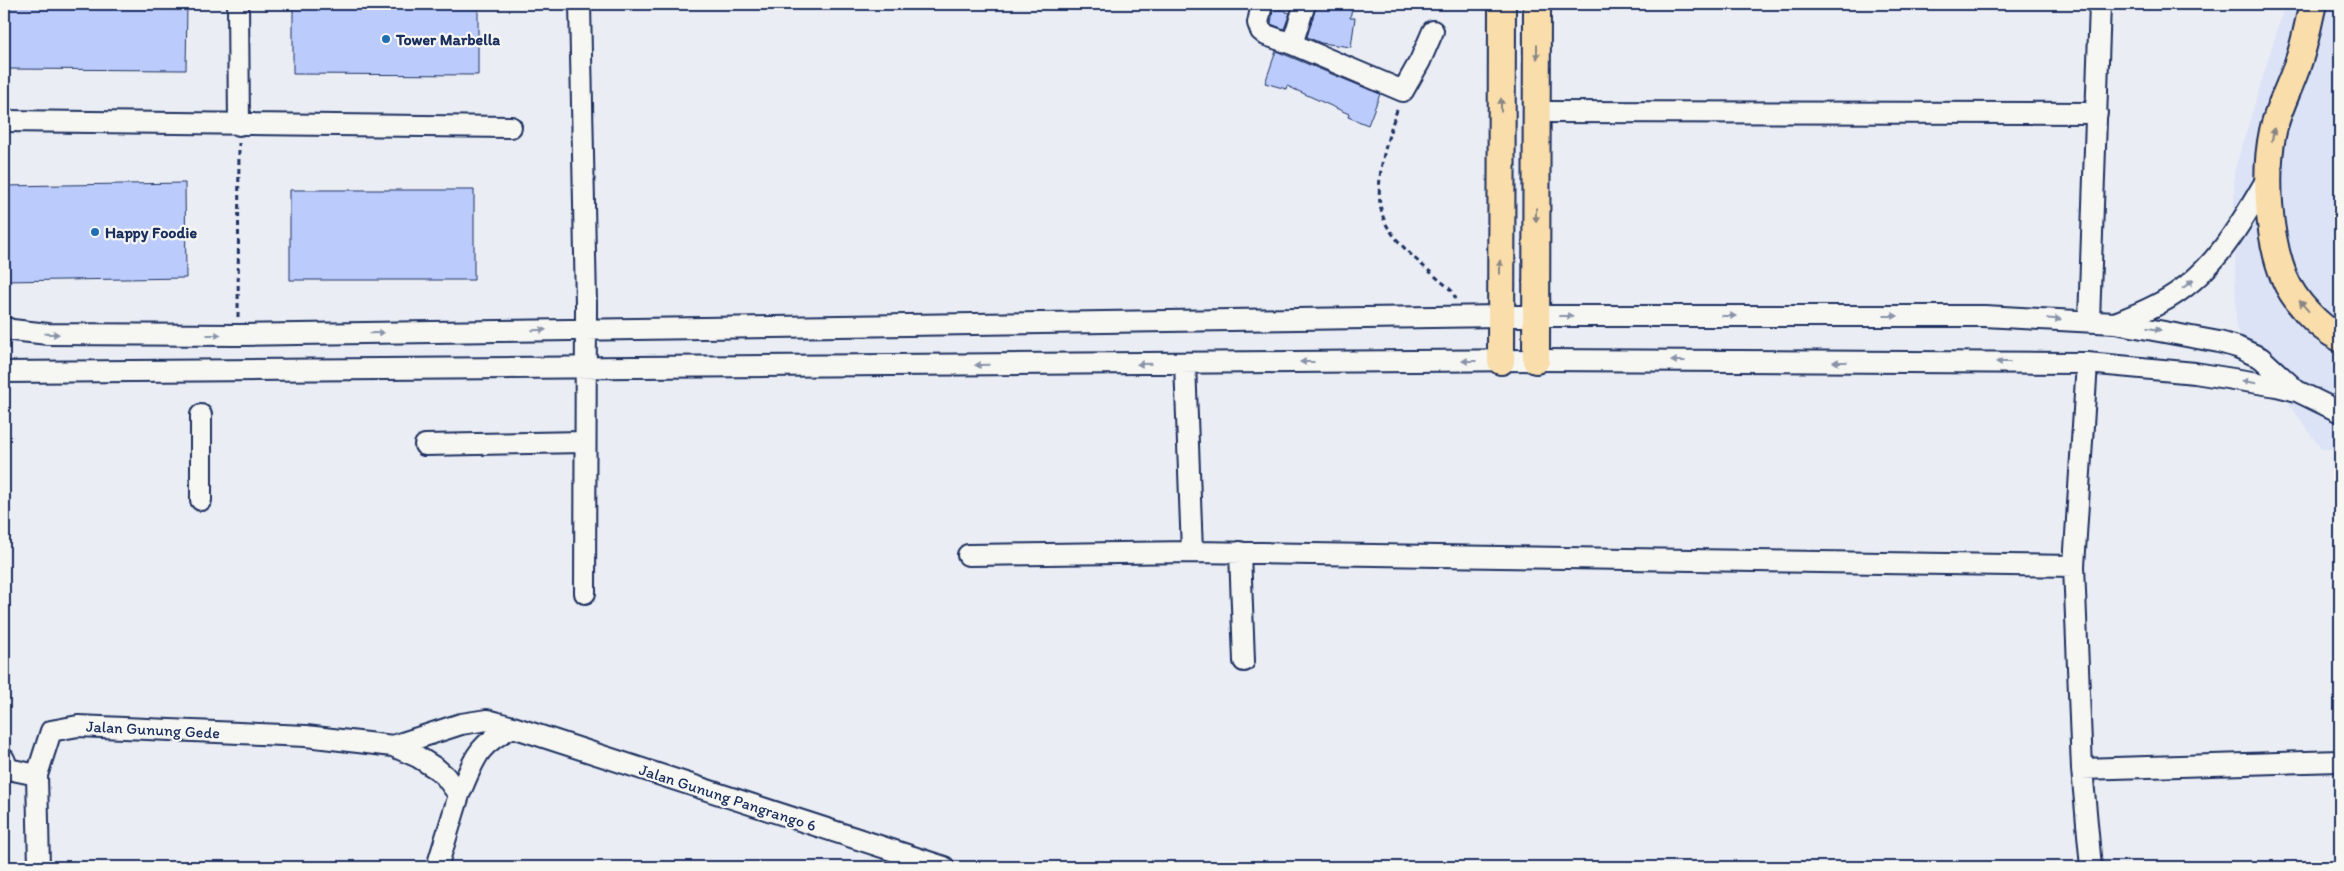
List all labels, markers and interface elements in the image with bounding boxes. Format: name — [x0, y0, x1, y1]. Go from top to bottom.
place label: Tower Marbella — [395, 30, 500, 49]
marker: Tower Marbella — [380, 33, 392, 45]
one-way arrow — [1533, 45, 1541, 61]
one-way arrow — [1497, 97, 1505, 113]
one-way arrow — [2270, 126, 2278, 142]
one-way arrow — [1532, 207, 1540, 223]
place label: Happy Foodie — [105, 223, 197, 243]
marker: Happy Foodie — [89, 226, 101, 238]
one-way arrow — [1496, 259, 1504, 275]
one-way arrow — [2181, 279, 2194, 290]
one-way arrow — [2298, 301, 2310, 313]
one-way arrow — [1559, 312, 1575, 320]
one-way arrow — [1721, 312, 1737, 320]
one-way arrow — [1884, 312, 1900, 320]
one-way arrow — [2046, 315, 2062, 323]
one-way arrow — [531, 326, 547, 334]
one-way arrow — [2147, 326, 2163, 334]
one-way arrow — [369, 329, 385, 337]
one-way arrow — [44, 330, 60, 338]
one-way arrow — [206, 331, 222, 339]
one-way arrow — [1461, 357, 1477, 365]
one-way arrow — [1670, 357, 1686, 365]
one-way arrow — [1299, 358, 1315, 366]
one-way arrow — [1832, 358, 1848, 366]
one-way arrow — [1995, 358, 2011, 366]
one-way arrow — [1136, 360, 1152, 368]
one-way arrow — [974, 361, 990, 369]
one-way arrow — [2241, 377, 2257, 385]
street label: Jalan Gunung Gede — [86, 717, 221, 743]
street label: Jalan Gunung Pangrango 6 — [637, 760, 819, 835]

